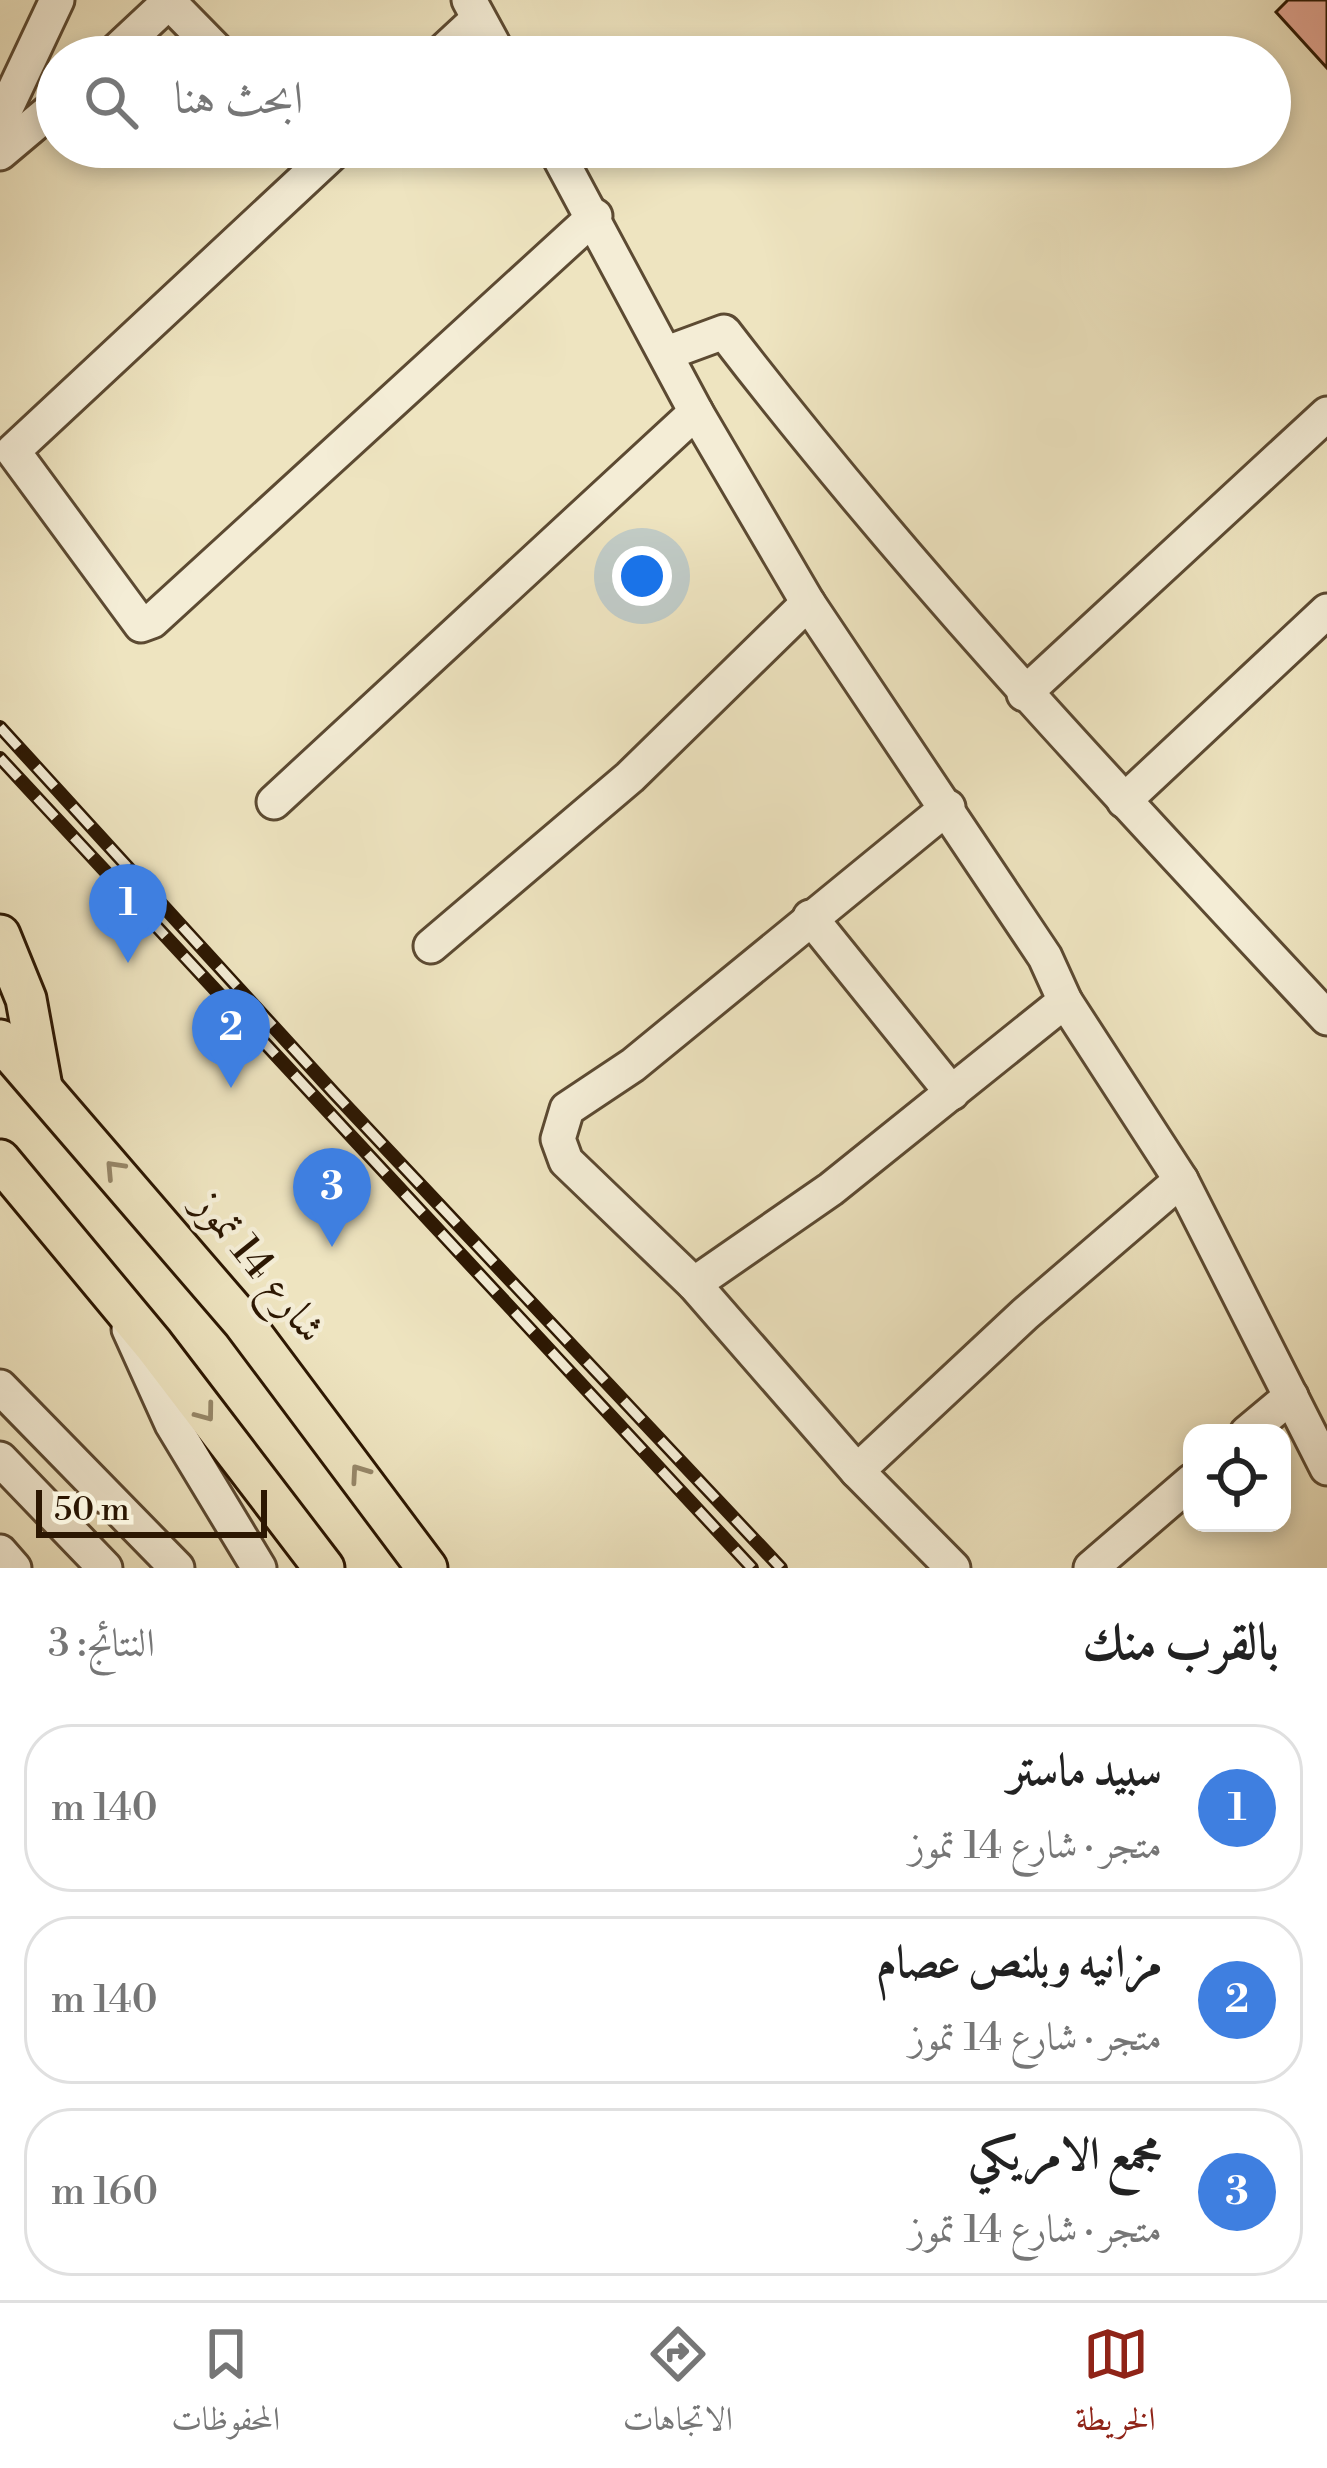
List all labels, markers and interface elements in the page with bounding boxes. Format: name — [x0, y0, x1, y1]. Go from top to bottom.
search box — [36, 36, 1291, 168]
icon: search — [78, 69, 144, 135]
text: ابحث هنا — [174, 71, 303, 128]
your location — [612, 546, 672, 606]
pin: 1 — [89, 864, 167, 963]
pin: 2 — [192, 989, 270, 1088]
pin: 3 — [293, 1148, 371, 1247]
one-way arrow — [107, 1162, 129, 1183]
street label: شارع 14 تموز — [173, 1177, 337, 1359]
one-way arrow — [192, 1400, 213, 1422]
map controls — [1183, 1424, 1291, 1532]
button: locate — [1183, 1424, 1291, 1532]
one-way arrow — [351, 1464, 373, 1486]
scale bar — [36, 1484, 267, 1537]
text: 50 m — [54, 1490, 130, 1531]
text: بالقرب منك — [1082, 1612, 1279, 1676]
text: النتائج: 3 — [48, 1620, 155, 1669]
text: سبيد ماستر — [1008, 1743, 1162, 1800]
text: 140 m — [51, 1784, 158, 1833]
text: 1 — [1228, 1784, 1246, 1833]
text: متجر · شارع 14 تموز — [909, 1822, 1162, 1871]
text: مزانيه وبلنص عصام — [876, 1935, 1162, 1992]
text: 140 m — [51, 1976, 158, 2025]
text: 2 — [1225, 1976, 1249, 2025]
text: متجر · شارع 14 تموز — [909, 2014, 1162, 2063]
text: مجمع الامريكي — [969, 2127, 1162, 2184]
text: 160 m — [51, 2168, 158, 2217]
text: 3 — [1225, 2168, 1249, 2217]
text: متجر · شارع 14 تموز — [909, 2206, 1162, 2255]
tab: المحفوظات — [171, 2321, 280, 2451]
tab: الاتجاهات — [623, 2321, 733, 2451]
tab: الخريطة — [1075, 2321, 1156, 2451]

